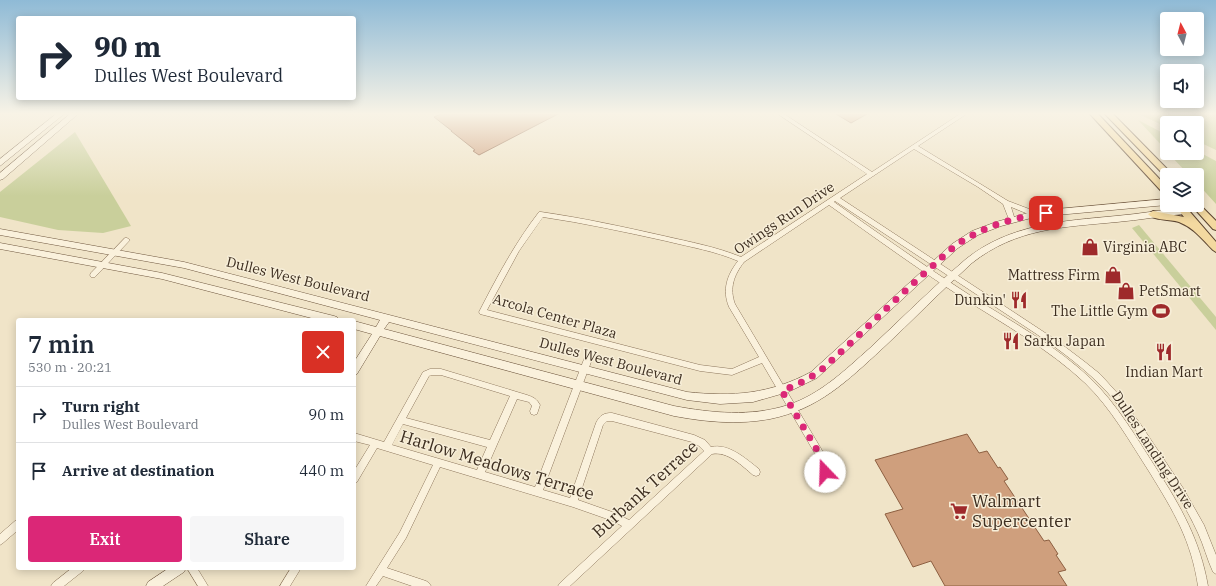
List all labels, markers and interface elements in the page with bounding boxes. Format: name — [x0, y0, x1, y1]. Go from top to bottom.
north arrow — [1160, 12, 1204, 56]
map controls — [1160, 12, 1204, 212]
text: 90 m — [94, 28, 161, 65]
icon: right — [28, 32, 80, 84]
text: Dulles West Boulevard — [94, 64, 283, 87]
button: sound — [1160, 64, 1204, 108]
button: search — [1160, 116, 1204, 160]
button: layers — [1160, 168, 1204, 212]
street label: Owings Run Drive — [730, 178, 838, 258]
pin — [1029, 196, 1063, 230]
icon: arrive — [1035, 202, 1057, 224]
shop icon: Virginia ABC — [1080, 237, 1100, 257]
place label: Virginia ABC — [1103, 238, 1187, 256]
street label: Dulles West Boulevard — [224, 252, 372, 306]
shop icon: Mattress Firm — [1103, 265, 1123, 285]
place label: Mattress Firm — [1008, 266, 1100, 284]
shop icon: PetSmart — [1116, 281, 1136, 301]
place label: PetSmart — [1139, 282, 1201, 300]
street label: Arcola Center Plaza — [491, 290, 620, 342]
restaurant icon: Dunkin' — [1009, 290, 1029, 310]
place label: Dunkin' — [954, 291, 1006, 309]
sports icon: The Little Gym — [1151, 301, 1171, 321]
place label: The Little Gym — [1051, 302, 1148, 320]
text: 7 min — [28, 328, 95, 360]
button: close — [302, 331, 344, 373]
restaurant icon: Sarku Japan — [1001, 331, 1021, 351]
place label: Sarku Japan — [1024, 332, 1105, 350]
street label: Dulles West Boulevard — [538, 333, 685, 389]
restaurant icon: Indian Mart — [1154, 342, 1174, 362]
text: 530 m · 20:21 — [28, 359, 112, 376]
place label: Indian Mart — [1125, 363, 1203, 381]
street label: Dulles Landing Drive — [1108, 387, 1198, 513]
text: Turn right — [62, 397, 140, 416]
icon: right — [28, 404, 50, 426]
text: 90 m — [308, 405, 344, 424]
text: Dulles West Boulevard — [62, 416, 199, 433]
street label: Harlow Meadows Terrace — [397, 425, 597, 505]
street label: Burbank Terrace — [587, 436, 703, 542]
position arrow — [804, 451, 846, 493]
icon: arrive — [28, 460, 50, 482]
text: Arrive at destination — [62, 461, 214, 480]
text: 440 m — [299, 461, 344, 480]
place label: Walmart Supercenter — [972, 490, 1071, 532]
supermarket icon: Walmart Supercenter — [949, 501, 969, 521]
button: Exit — [28, 516, 182, 562]
button: Share — [190, 516, 344, 562]

